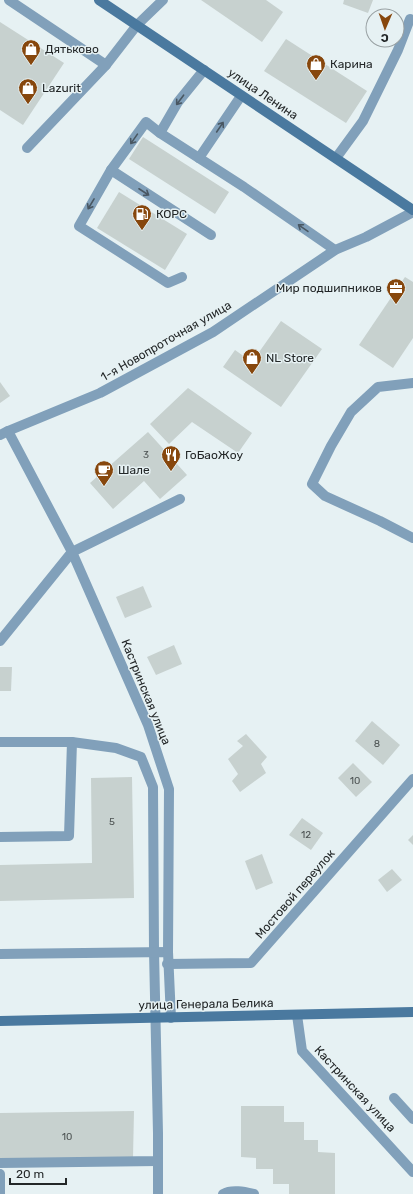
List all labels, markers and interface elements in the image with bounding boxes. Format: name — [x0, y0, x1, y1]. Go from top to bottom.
north arrow — [365, 8, 405, 48]
text: С — [380, 31, 389, 44]
shop icon: Дятьково — [20, 38, 42, 66]
place label: Дятьково — [45, 42, 99, 56]
shop icon: Карина — [305, 53, 327, 81]
place label: Карина — [330, 57, 373, 71]
street label: улица Ленина — [225, 65, 301, 123]
shop icon: Lazurit — [17, 77, 39, 105]
place label: Lazurit — [42, 81, 81, 95]
one-way arrow — [176, 95, 184, 106]
one-way arrow — [216, 122, 224, 133]
one-way arrow — [130, 133, 138, 144]
one-way arrow — [138, 188, 150, 196]
one-way arrow — [87, 198, 95, 210]
fuel station icon: КОРС — [131, 203, 153, 231]
place label: КОРС — [156, 207, 187, 221]
one-way arrow — [298, 224, 309, 232]
office icon: Мир подшипников — [385, 277, 407, 305]
place label: Мир подшипников — [276, 281, 382, 295]
street label: 1-я Новопроточная улица — [98, 298, 234, 384]
shop icon: NL Store — [241, 347, 263, 375]
place label: NL Store — [266, 351, 314, 365]
restaurant icon: ГоБаоЖоу — [160, 444, 182, 472]
place label: ГоБаоЖоу — [185, 448, 243, 462]
house number: 3 — [143, 449, 149, 461]
cafe icon: Шале — [93, 459, 115, 487]
place label: Шале — [118, 463, 150, 477]
street label: Кастринская улица — [118, 637, 174, 747]
house number: 8 — [374, 738, 380, 750]
house number: 10 — [350, 775, 360, 787]
house number: 5 — [109, 816, 115, 828]
house number: 12 — [301, 829, 311, 841]
street label: Мостовой переулок — [252, 846, 338, 942]
street label: улица Генерала Белика — [138, 996, 274, 1012]
street label: Кастринская улица — [312, 1043, 398, 1135]
house number: 10 — [62, 1131, 72, 1143]
scale bar — [10, 1160, 66, 1186]
text: 20 m — [16, 1167, 44, 1181]

